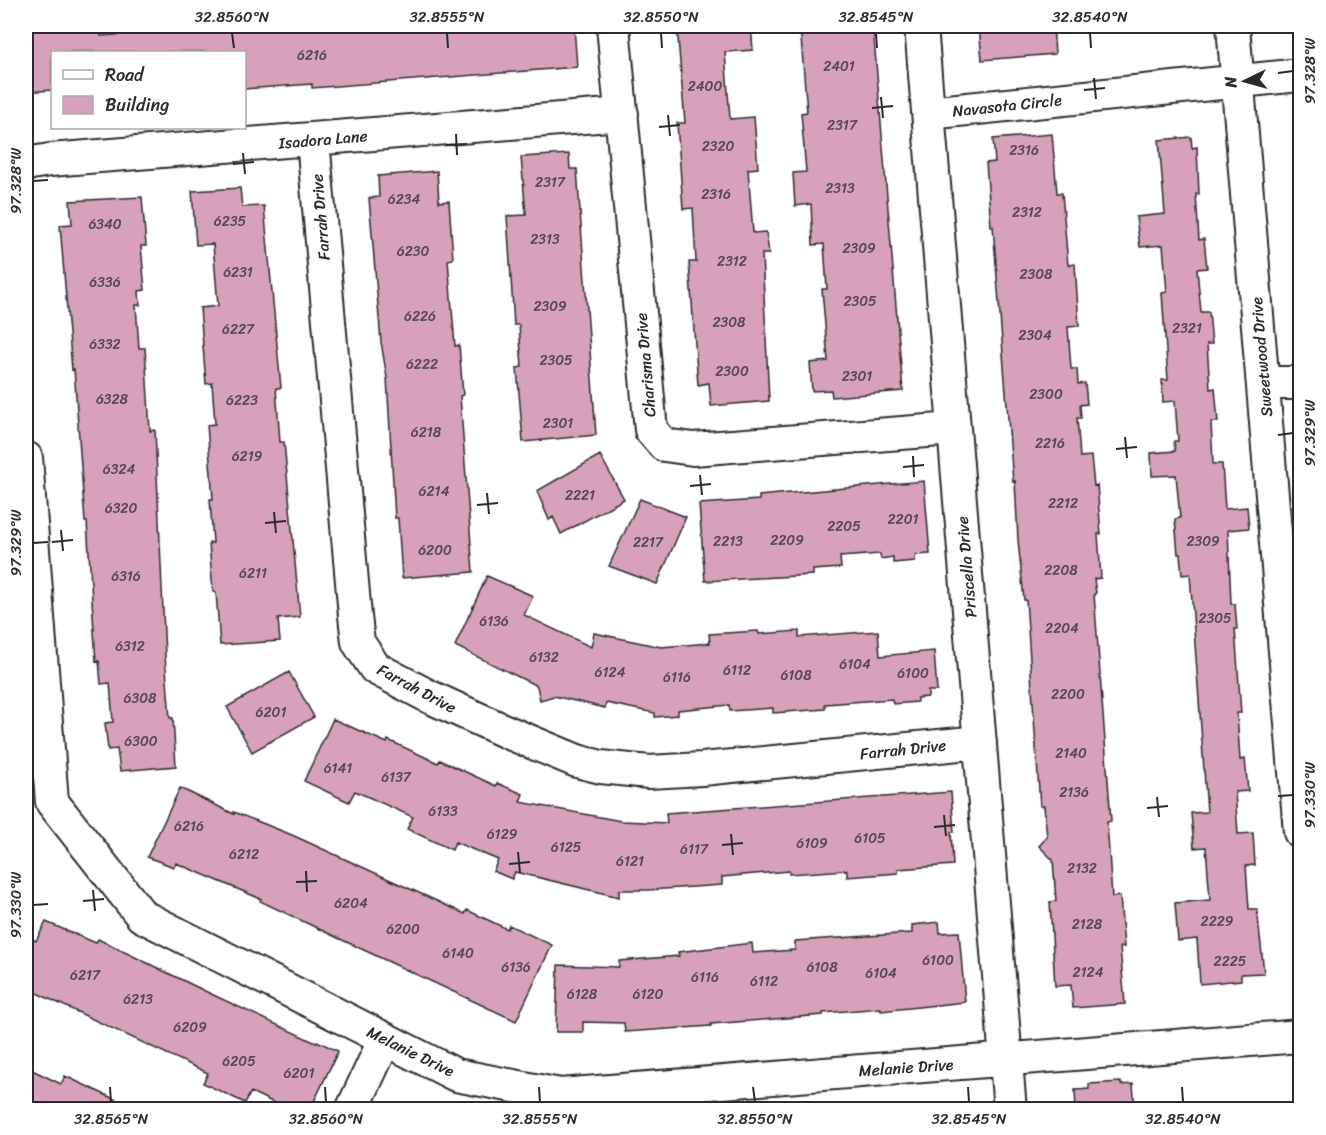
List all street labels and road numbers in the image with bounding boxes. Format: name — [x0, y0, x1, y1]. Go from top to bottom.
street label: Navasota Circle — [951, 85, 1063, 126]
street label: Isadora Lane — [276, 121, 369, 158]
street label: Farrah Drive — [302, 173, 339, 261]
street label: Sweetwood Drive — [1242, 296, 1281, 418]
street label: Charisma Drive — [626, 312, 665, 418]
street label: Priscella Drive — [948, 515, 985, 619]
street label: Farrah Drive — [372, 655, 462, 722]
street label: Farrah Drive — [858, 731, 948, 768]
street label: Melanie Drive — [362, 1018, 460, 1085]
street label: Melanie Drive — [858, 1050, 955, 1085]

